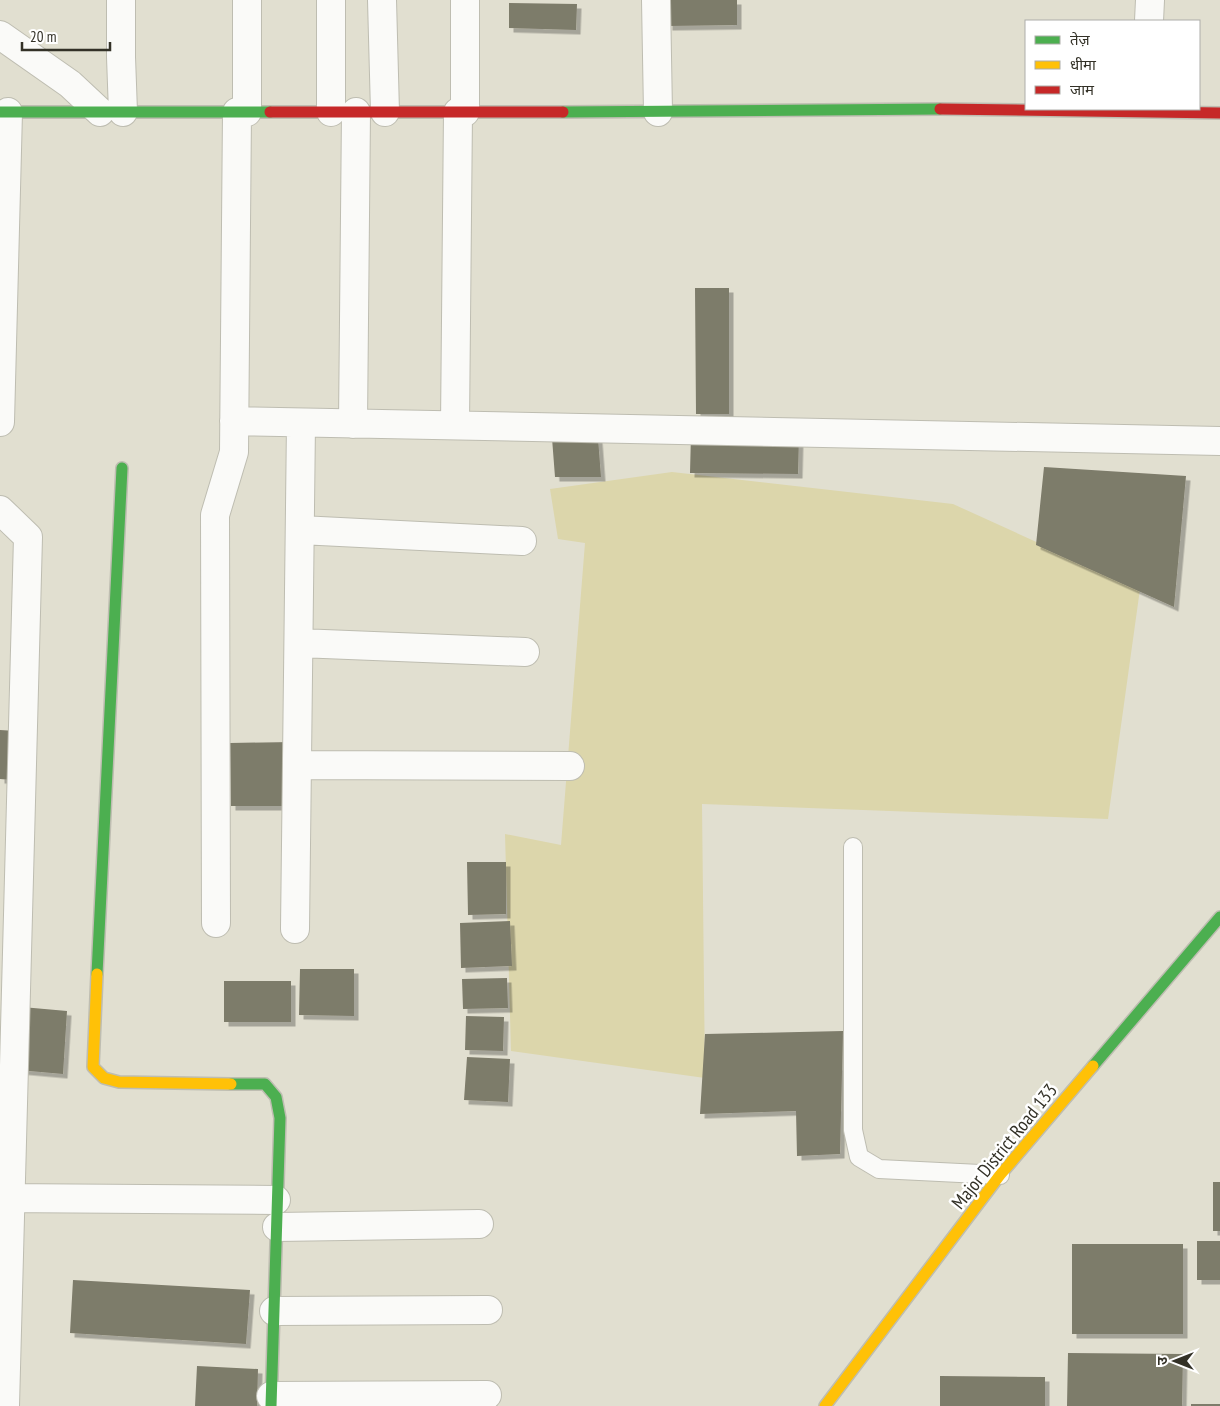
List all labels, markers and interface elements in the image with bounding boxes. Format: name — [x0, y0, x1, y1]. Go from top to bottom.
scale bar — [22, 20, 110, 52]
legend — [1025, 20, 1200, 110]
text: 20 m — [30, 27, 56, 46]
text: तेज़ — [1070, 30, 1091, 49]
text: धीमा — [1070, 55, 1097, 74]
text: जाम — [1070, 80, 1095, 99]
street label: Major District Road 133 — [946, 1078, 1062, 1214]
north arrow — [1150, 1336, 1200, 1386]
text: उ — [1153, 1356, 1171, 1365]

